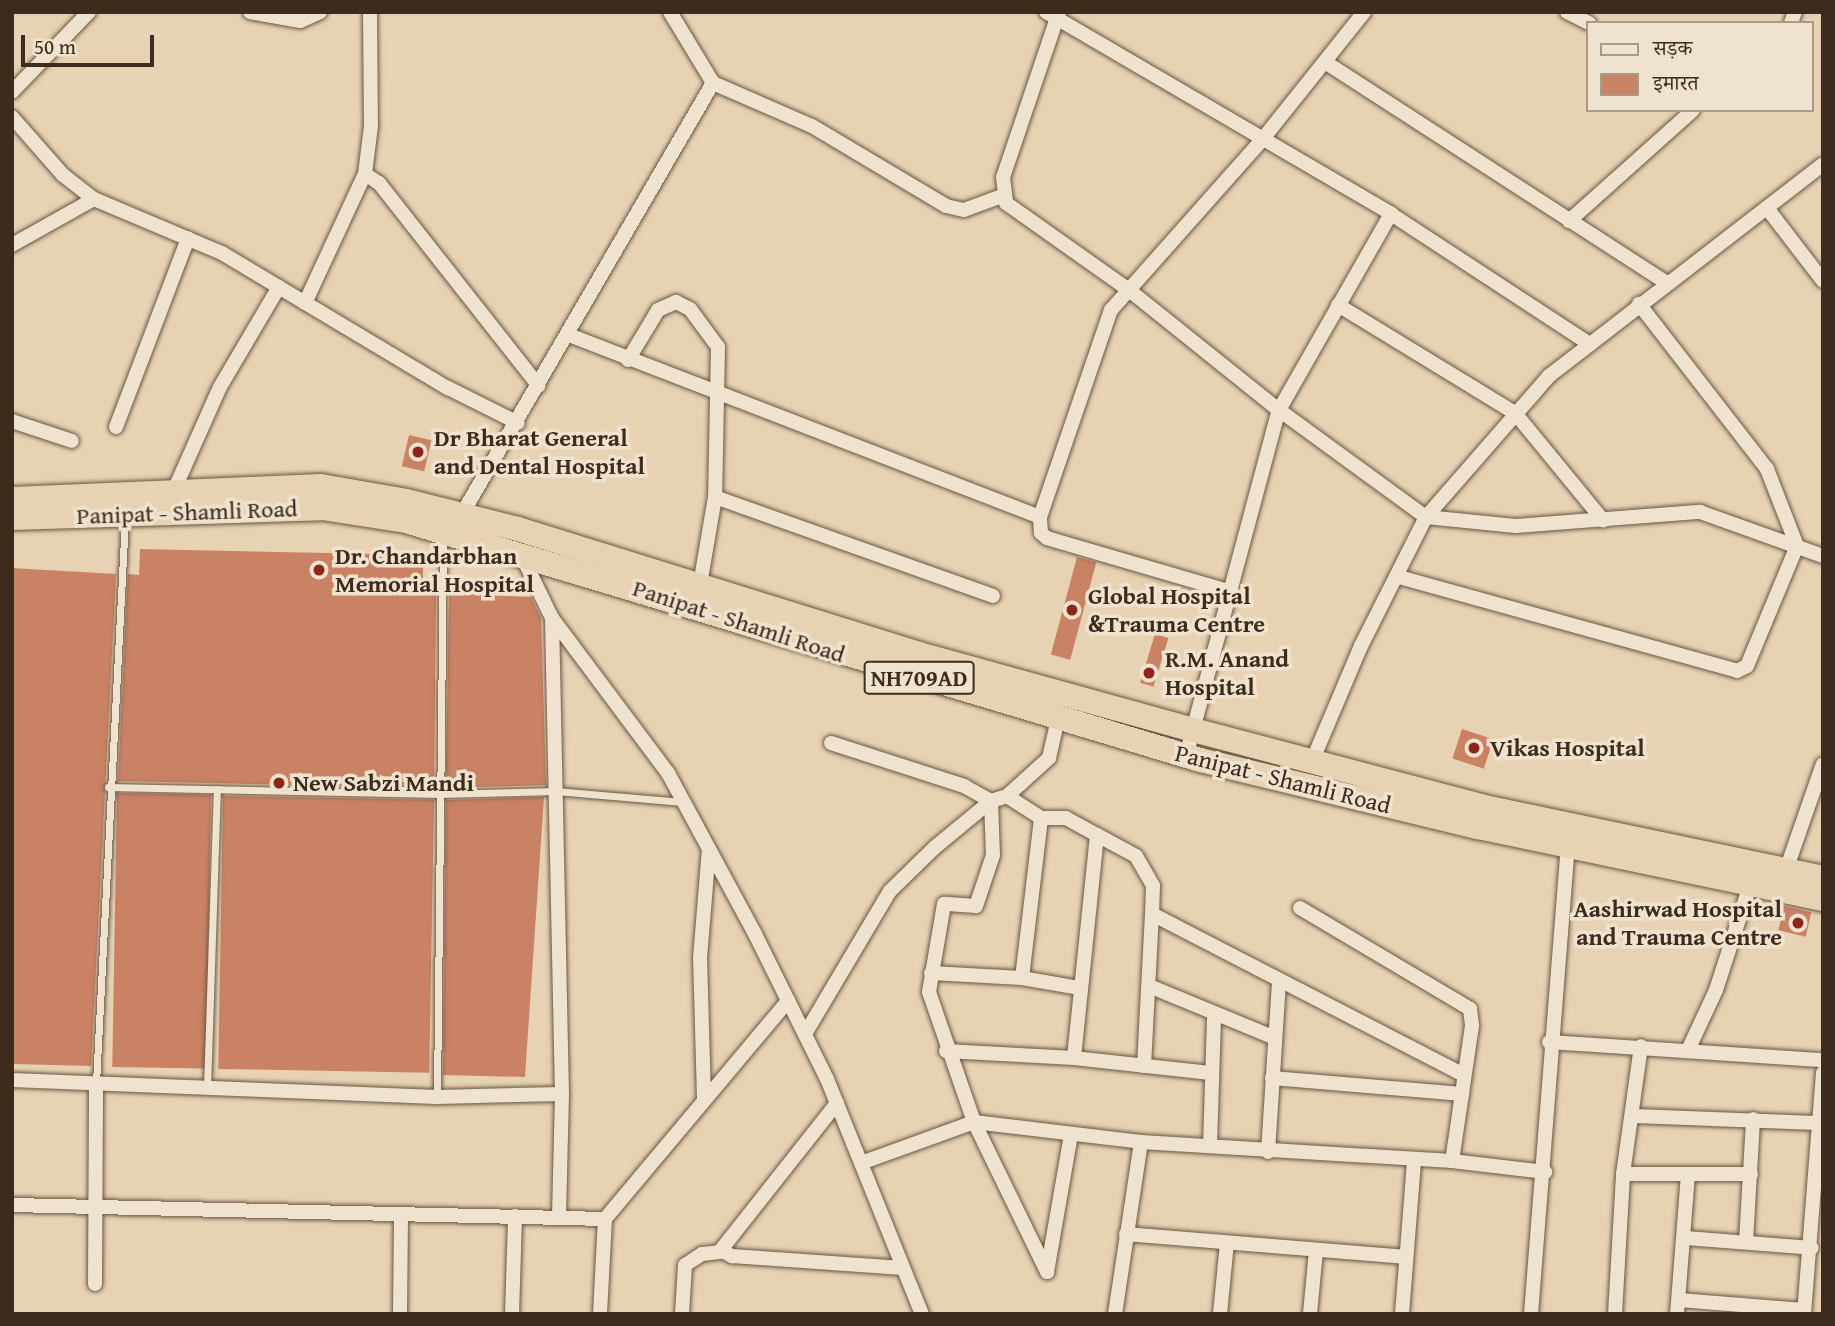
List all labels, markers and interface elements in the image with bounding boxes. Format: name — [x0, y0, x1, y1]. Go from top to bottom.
scale bar — [24, 21, 158, 65]
legend — [1587, 21, 1814, 112]
text: 50 m — [34, 31, 76, 62]
text: सड़क — [1653, 32, 1692, 63]
text: इमारत — [1653, 67, 1699, 98]
place label: Dr Bharat General and Dental Hospital — [434, 424, 645, 480]
marker: Dr Bharat General and Dental Hospital — [408, 442, 428, 462]
street label: Panipat - Shamli Road — [76, 494, 298, 530]
place label: Dr. Chandarbhan Memorial Hospital — [335, 542, 534, 598]
marker: Dr. Chandarbhan Memorial Hospital — [309, 560, 329, 580]
street label: Panipat - Shamli Road — [629, 573, 849, 669]
place label: Global Hospital &Trauma Centre — [1088, 582, 1265, 638]
marker: Global Hospital &Trauma Centre — [1062, 600, 1082, 620]
place label: R.M. Anand Hospital — [1165, 645, 1289, 701]
road number: NH709AD — [863, 658, 975, 698]
marker: R.M. Anand Hospital — [1139, 663, 1159, 683]
place label: Vikas Hospital — [1490, 734, 1645, 762]
street label: Panipat - Shamli Road — [1172, 738, 1394, 820]
marker: Vikas Hospital — [1464, 738, 1484, 758]
place label: New Sabzi Mandi — [293, 769, 474, 797]
marker: New Sabzi Mandi — [271, 775, 287, 791]
place label: Aashirwad Hospital and Trauma Centre — [1573, 895, 1782, 951]
marker: Aashirwad Hospital and Trauma Centre — [1788, 913, 1808, 933]

